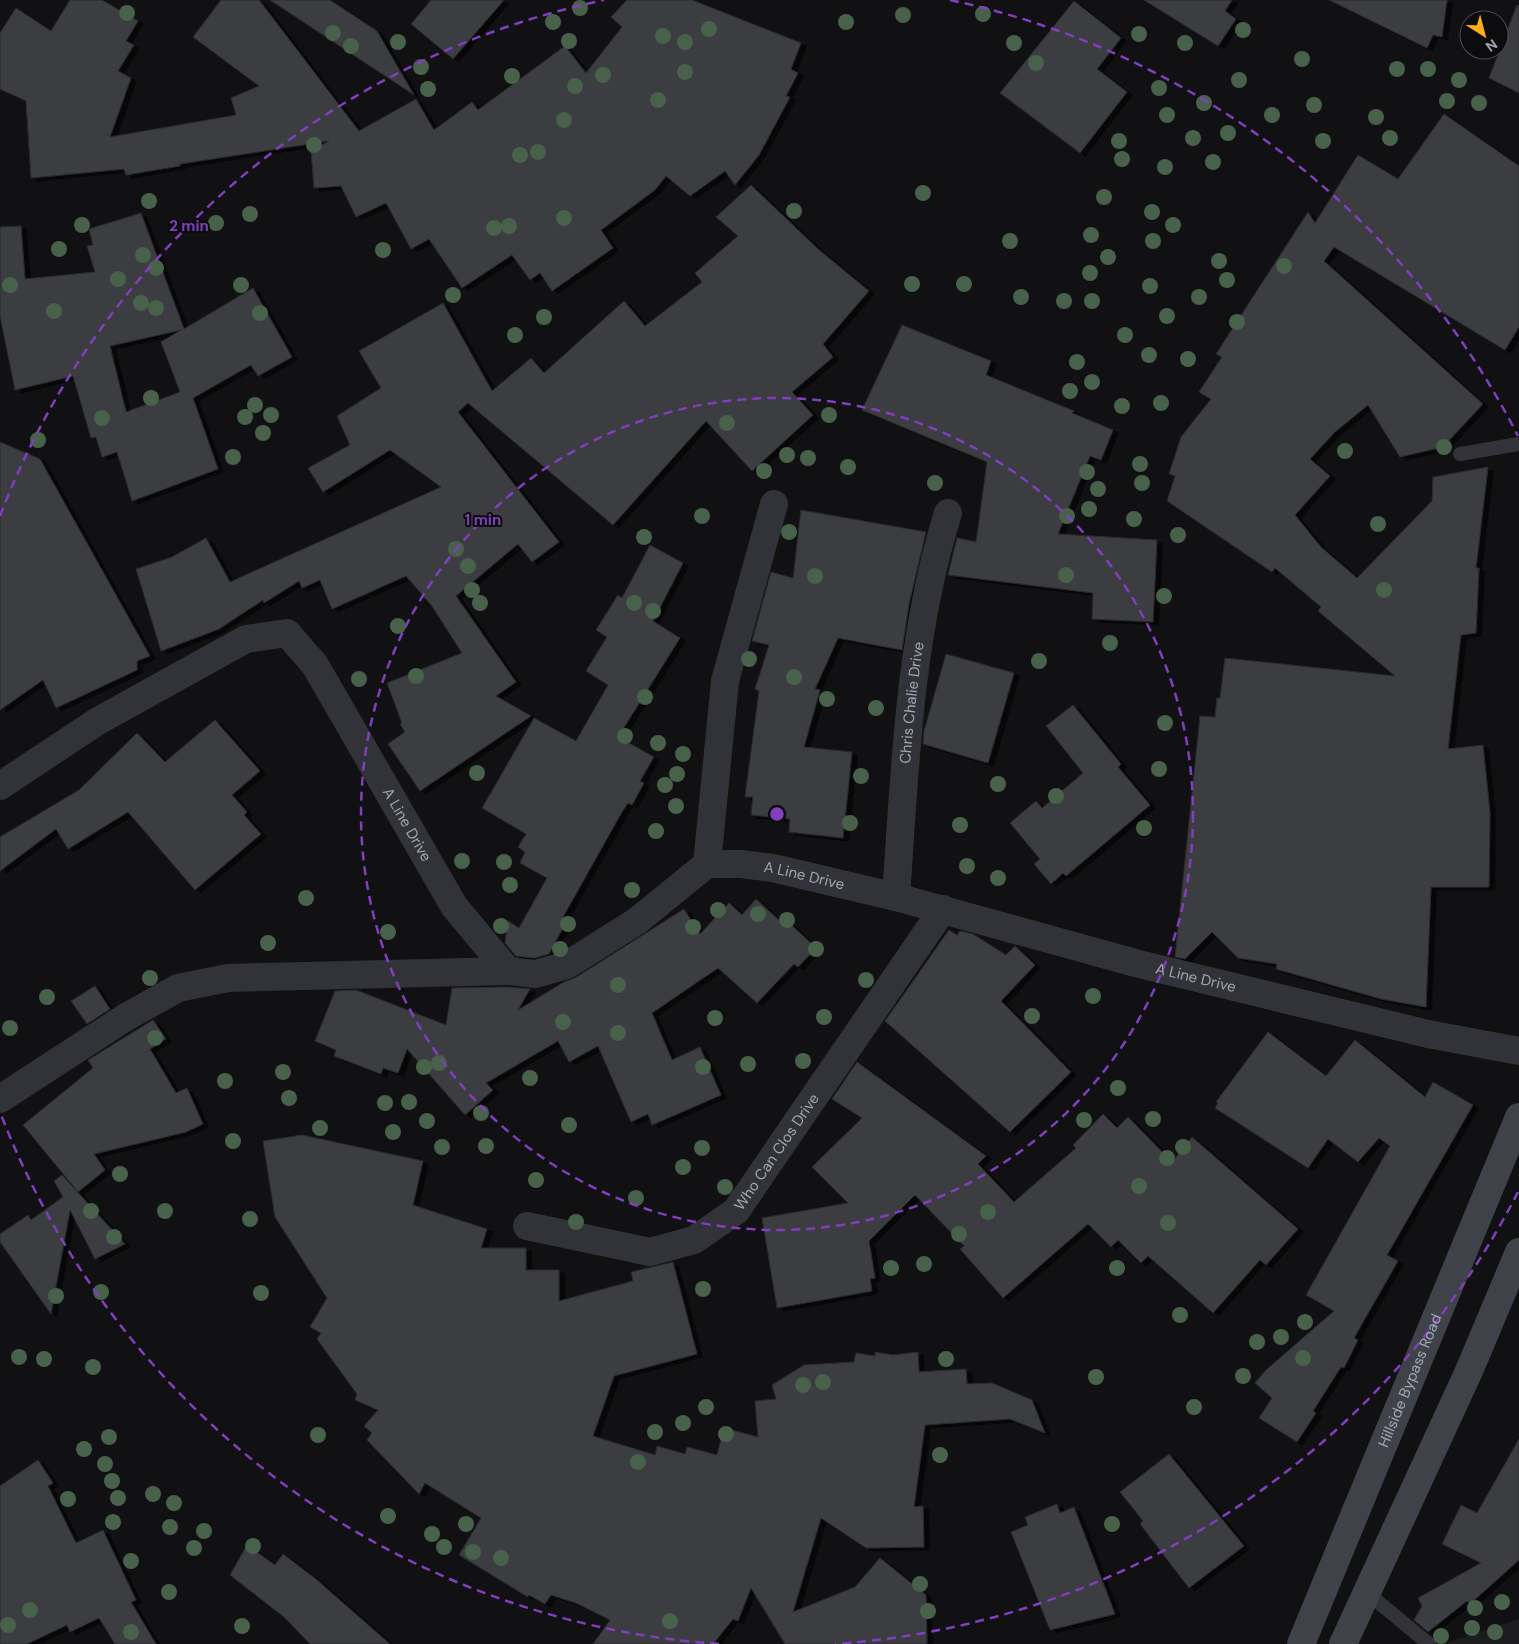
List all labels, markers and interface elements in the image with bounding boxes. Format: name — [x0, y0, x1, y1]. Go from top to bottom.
north arrow — [1459, 10, 1509, 60]
text: N — [1482, 35, 1501, 56]
text: 2 min — [169, 216, 209, 236]
text: 1 min — [465, 510, 501, 530]
street label: Chris Chalie Drive — [895, 640, 929, 764]
street label: A Line Drive — [378, 784, 436, 865]
centre of rings — [768, 805, 786, 823]
street label: A Line Drive — [763, 857, 846, 894]
street label: A Line Drive — [1154, 958, 1238, 997]
street label: Who Can Clos Drive — [729, 1089, 824, 1214]
street label: Hillside Bypass Road — [1373, 1311, 1446, 1450]

